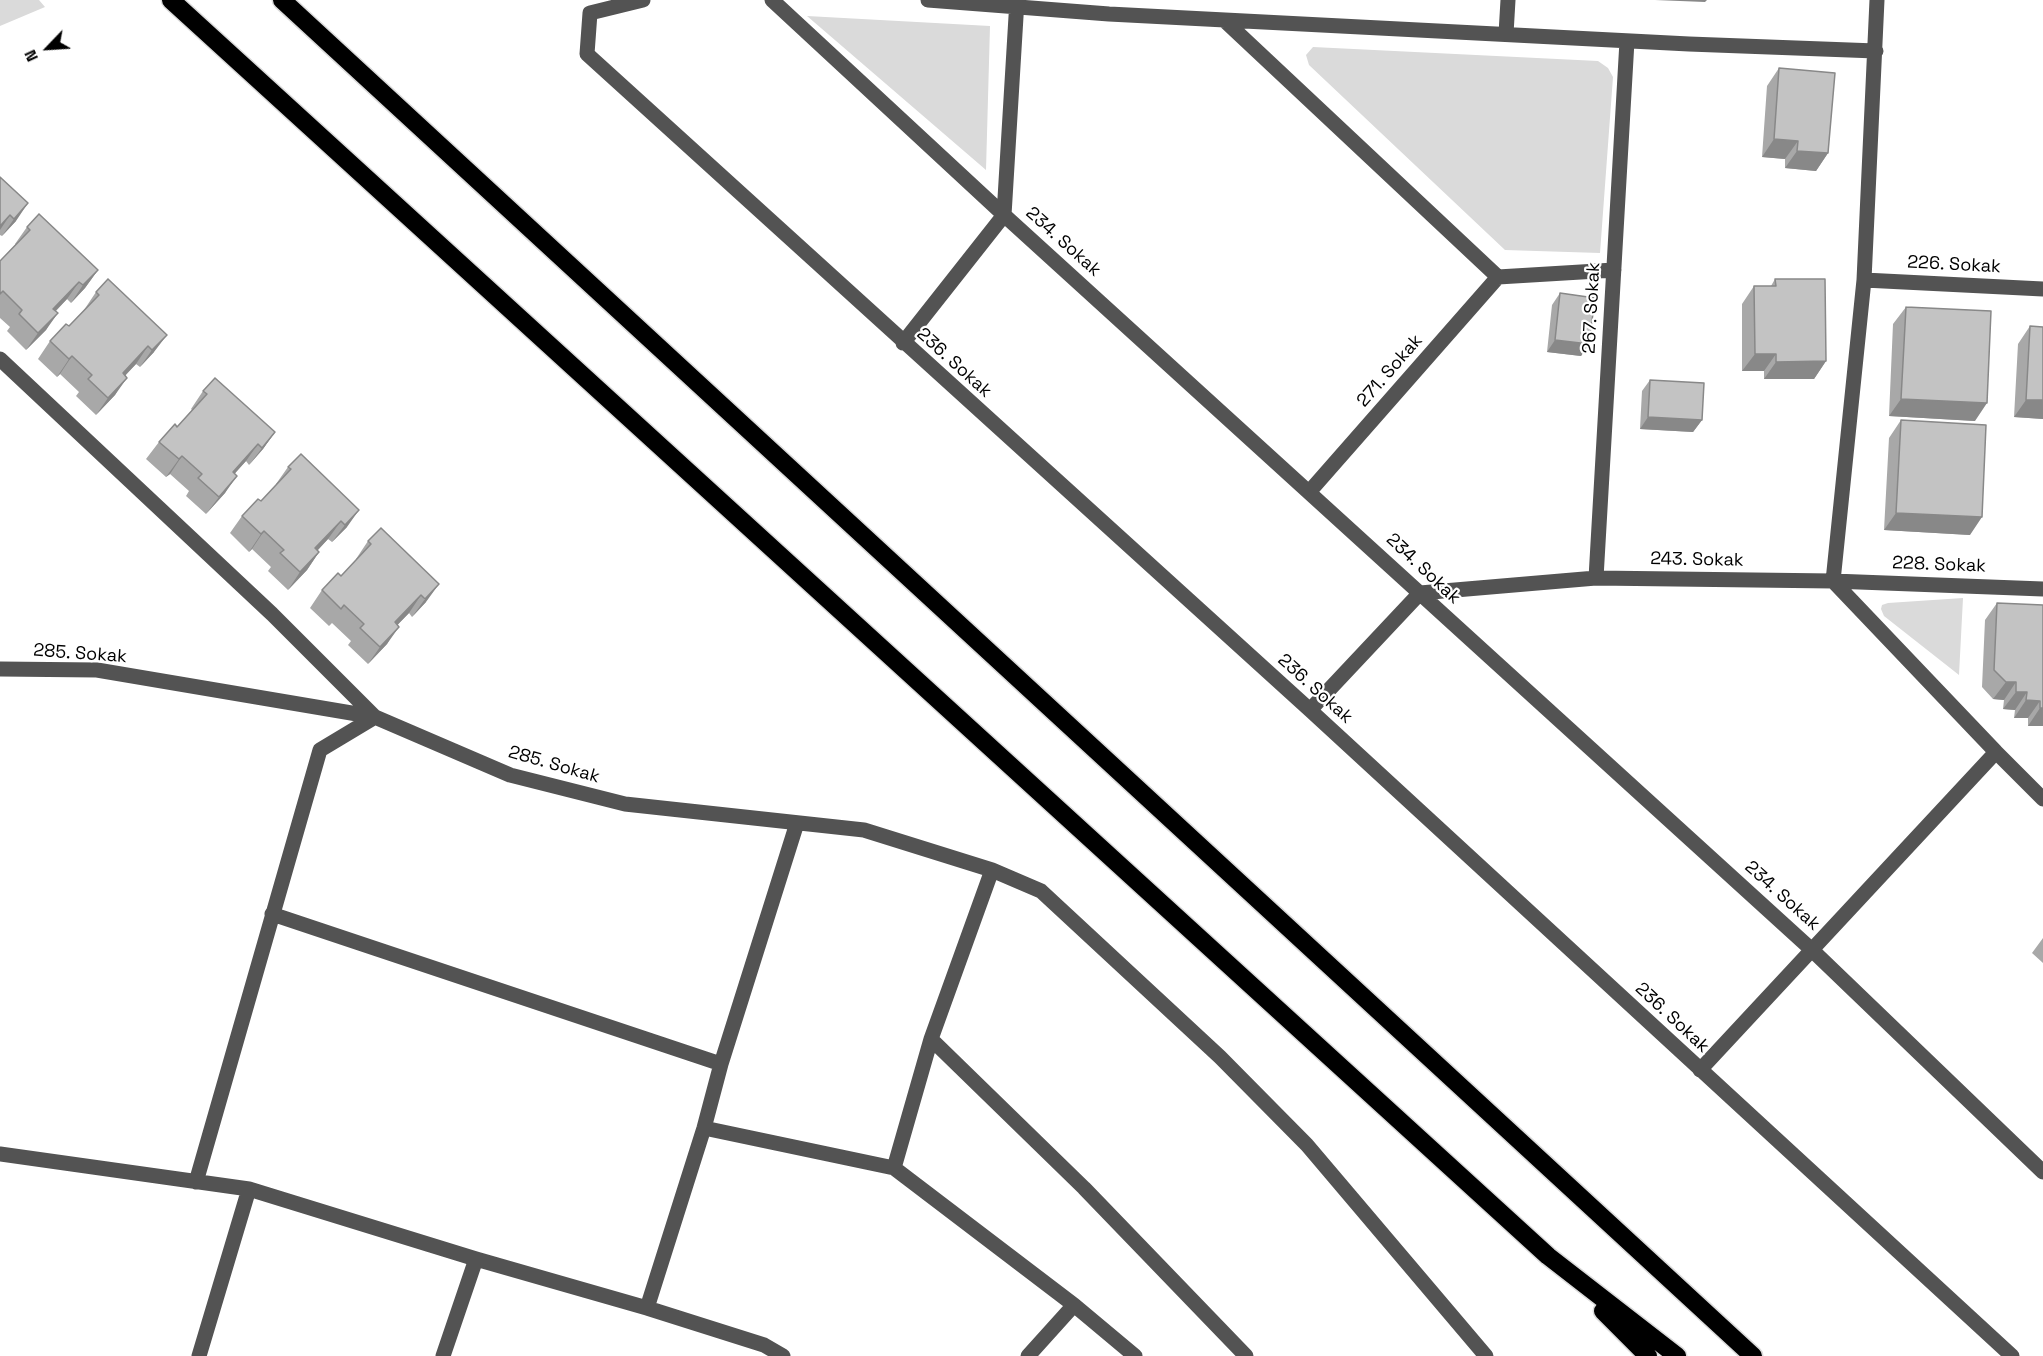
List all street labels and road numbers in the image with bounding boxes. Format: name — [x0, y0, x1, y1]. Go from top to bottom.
street label: 234. Sokak — [1021, 203, 1105, 281]
street label: 226. Sokak — [1907, 252, 2001, 278]
street label: 267. Sokak — [1579, 262, 1605, 354]
street label: 236. Sokak — [912, 324, 996, 402]
street label: 271. Sokak — [1353, 330, 1427, 412]
street label: 234. Sokak — [1381, 529, 1465, 609]
street label: 243. Sokak — [1650, 548, 1744, 572]
street label: 228. Sokak — [1892, 553, 1986, 577]
street label: 285. Sokak — [33, 640, 127, 668]
street label: 236. Sokak — [1273, 650, 1357, 728]
street label: 285. Sokak — [506, 742, 602, 788]
street label: 234. Sokak — [1740, 857, 1824, 935]
street label: 236. Sokak — [1630, 978, 1714, 1058]

